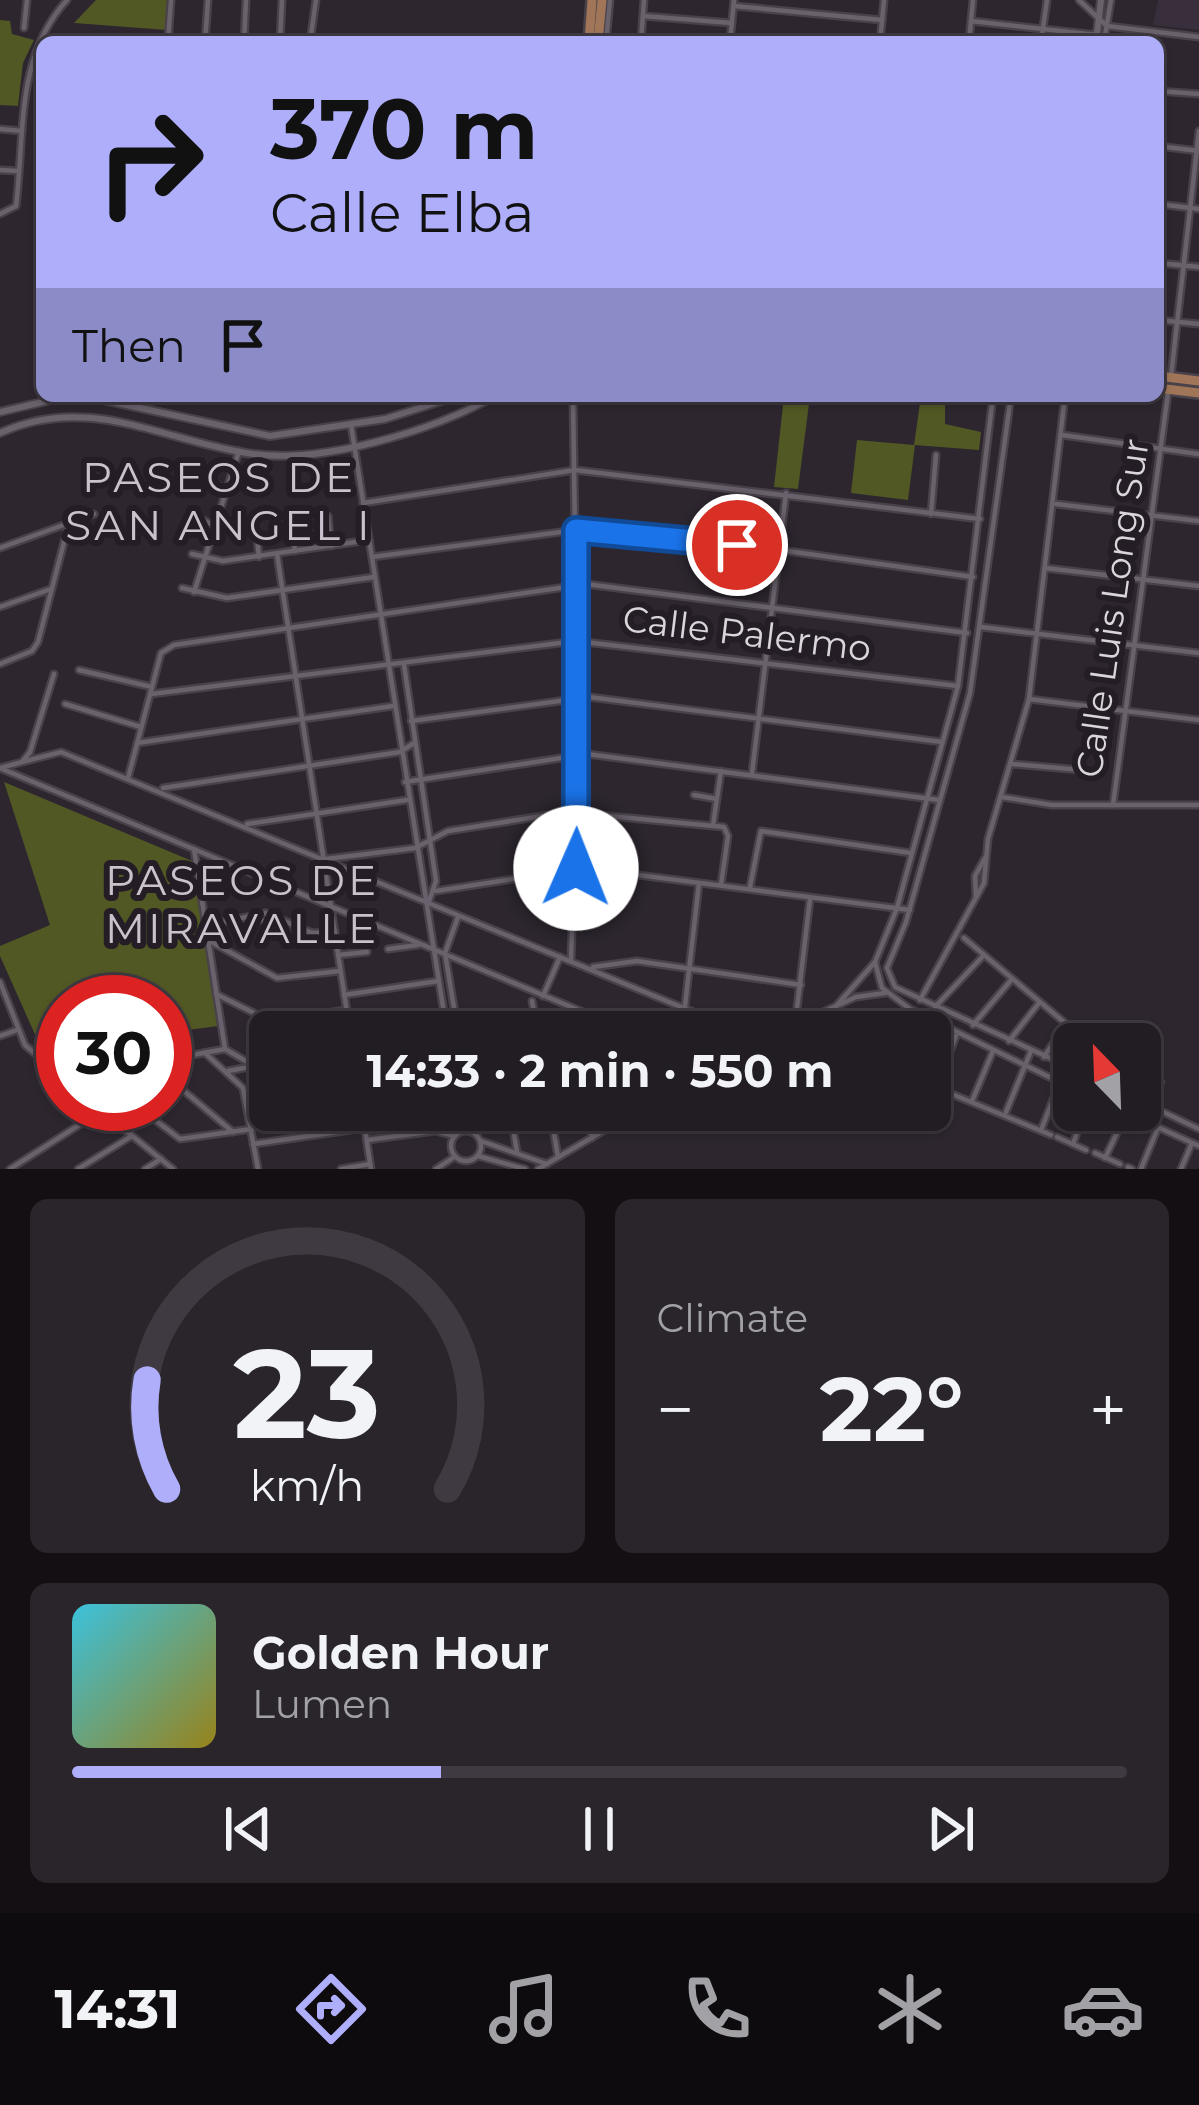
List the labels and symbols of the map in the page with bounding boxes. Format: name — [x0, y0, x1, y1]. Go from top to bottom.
street label: Calle Luis Long Sur — [1066, 436, 1158, 780]
district label: PASEOS DE SAN ANGEL I — [65, 451, 373, 551]
pin — [686, 494, 788, 596]
street label: Calle Palermo — [620, 596, 874, 670]
position arrow — [513, 805, 639, 931]
district label: PASEOS DE MIRAVALLE — [105, 854, 379, 954]
speed limit sign: 30 — [36, 975, 192, 1131]
north arrow — [1053, 1023, 1161, 1131]

